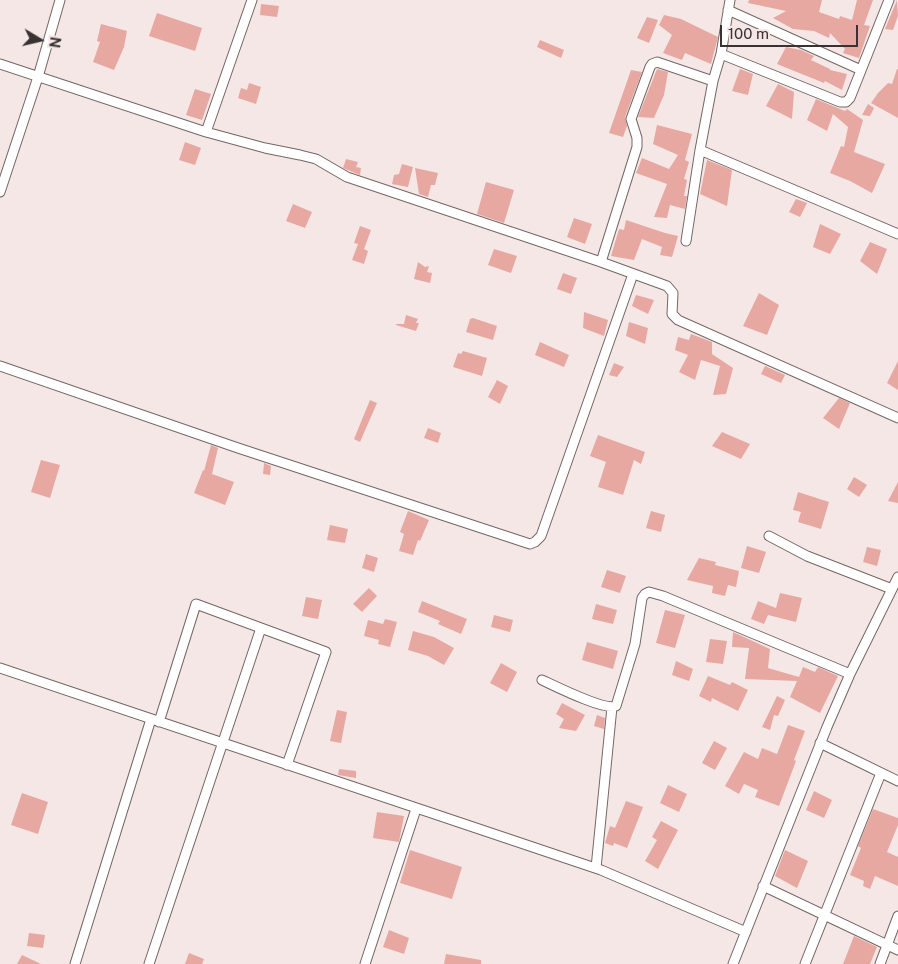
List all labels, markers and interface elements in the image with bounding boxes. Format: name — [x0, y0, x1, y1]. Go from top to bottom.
north arrow — [15, 15, 65, 65]
scale bar — [723, 15, 860, 47]
text: 100 m — [728, 25, 769, 42]
text: N — [46, 36, 64, 49]

